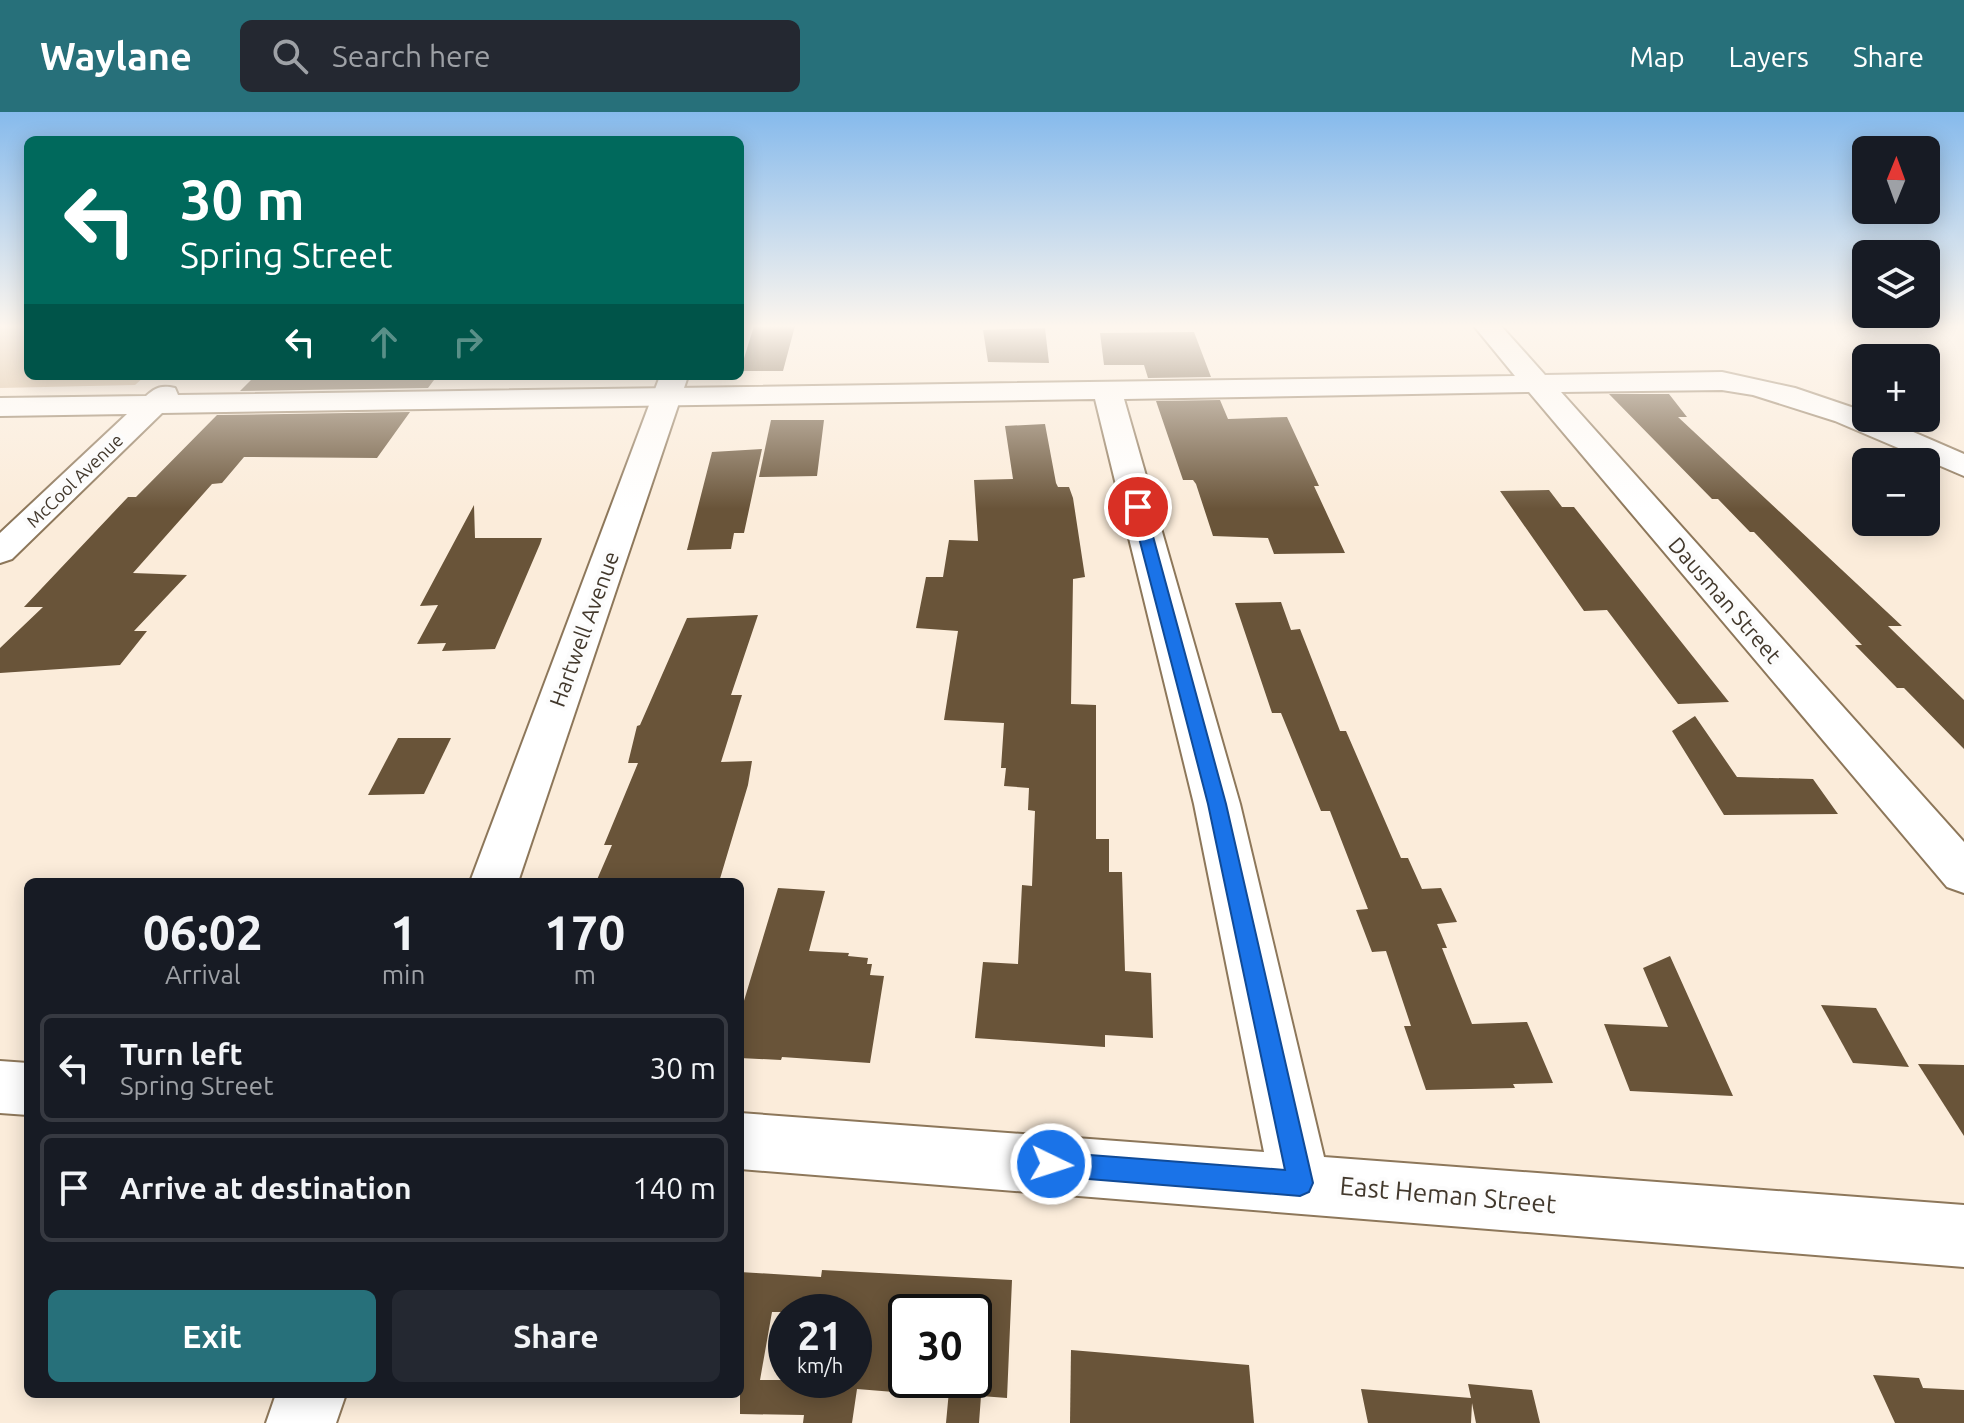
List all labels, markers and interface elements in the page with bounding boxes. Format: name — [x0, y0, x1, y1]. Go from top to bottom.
search box — [240, 20, 800, 92]
icon: search — [268, 34, 312, 78]
text: Waylane — [40, 35, 192, 77]
text: Search here — [332, 39, 491, 73]
text: Map — [1629, 41, 1685, 72]
text: Layers — [1729, 41, 1809, 72]
text: Share — [1853, 41, 1924, 72]
north arrow — [1852, 136, 1940, 224]
map controls — [1852, 136, 1940, 536]
icon: left — [48, 168, 152, 272]
text: 30 m — [180, 168, 305, 231]
text: Spring Street — [180, 234, 392, 275]
button: layers — [1852, 240, 1940, 328]
icon: left — [278, 320, 322, 364]
icon: ahead — [362, 320, 406, 364]
icon: right — [446, 320, 490, 364]
button: + — [1852, 344, 1940, 432]
street label: McCool Avenue — [22, 429, 126, 531]
button: − — [1852, 448, 1940, 536]
pin — [1104, 473, 1172, 541]
icon: arrive — [1116, 485, 1160, 529]
street label: Dausman Street — [1664, 532, 1787, 668]
street label: Hartwell Avenue — [544, 548, 623, 710]
text: 06:02 — [143, 905, 263, 959]
text: 1 — [390, 905, 417, 959]
text: 170 — [544, 905, 625, 959]
text: Arrival — [165, 960, 241, 989]
text: min — [382, 960, 425, 989]
text: m — [573, 960, 596, 989]
text: Turn left — [120, 1037, 242, 1071]
icon: left — [52, 1046, 96, 1090]
text: 30 m — [649, 1051, 716, 1085]
text: Spring Street — [120, 1071, 273, 1100]
position arrow — [1009, 1122, 1093, 1206]
icon: arrive — [52, 1166, 96, 1210]
text: Arrive at destination — [120, 1171, 412, 1205]
text: 140 m — [632, 1171, 716, 1205]
street label: East Heman Street — [1339, 1171, 1557, 1218]
button: Exit — [48, 1290, 376, 1382]
button: Share — [392, 1290, 720, 1382]
speed limit sign: 30 — [888, 1294, 992, 1398]
text: 21 — [797, 1313, 843, 1358]
text: km/h — [797, 1354, 843, 1377]

